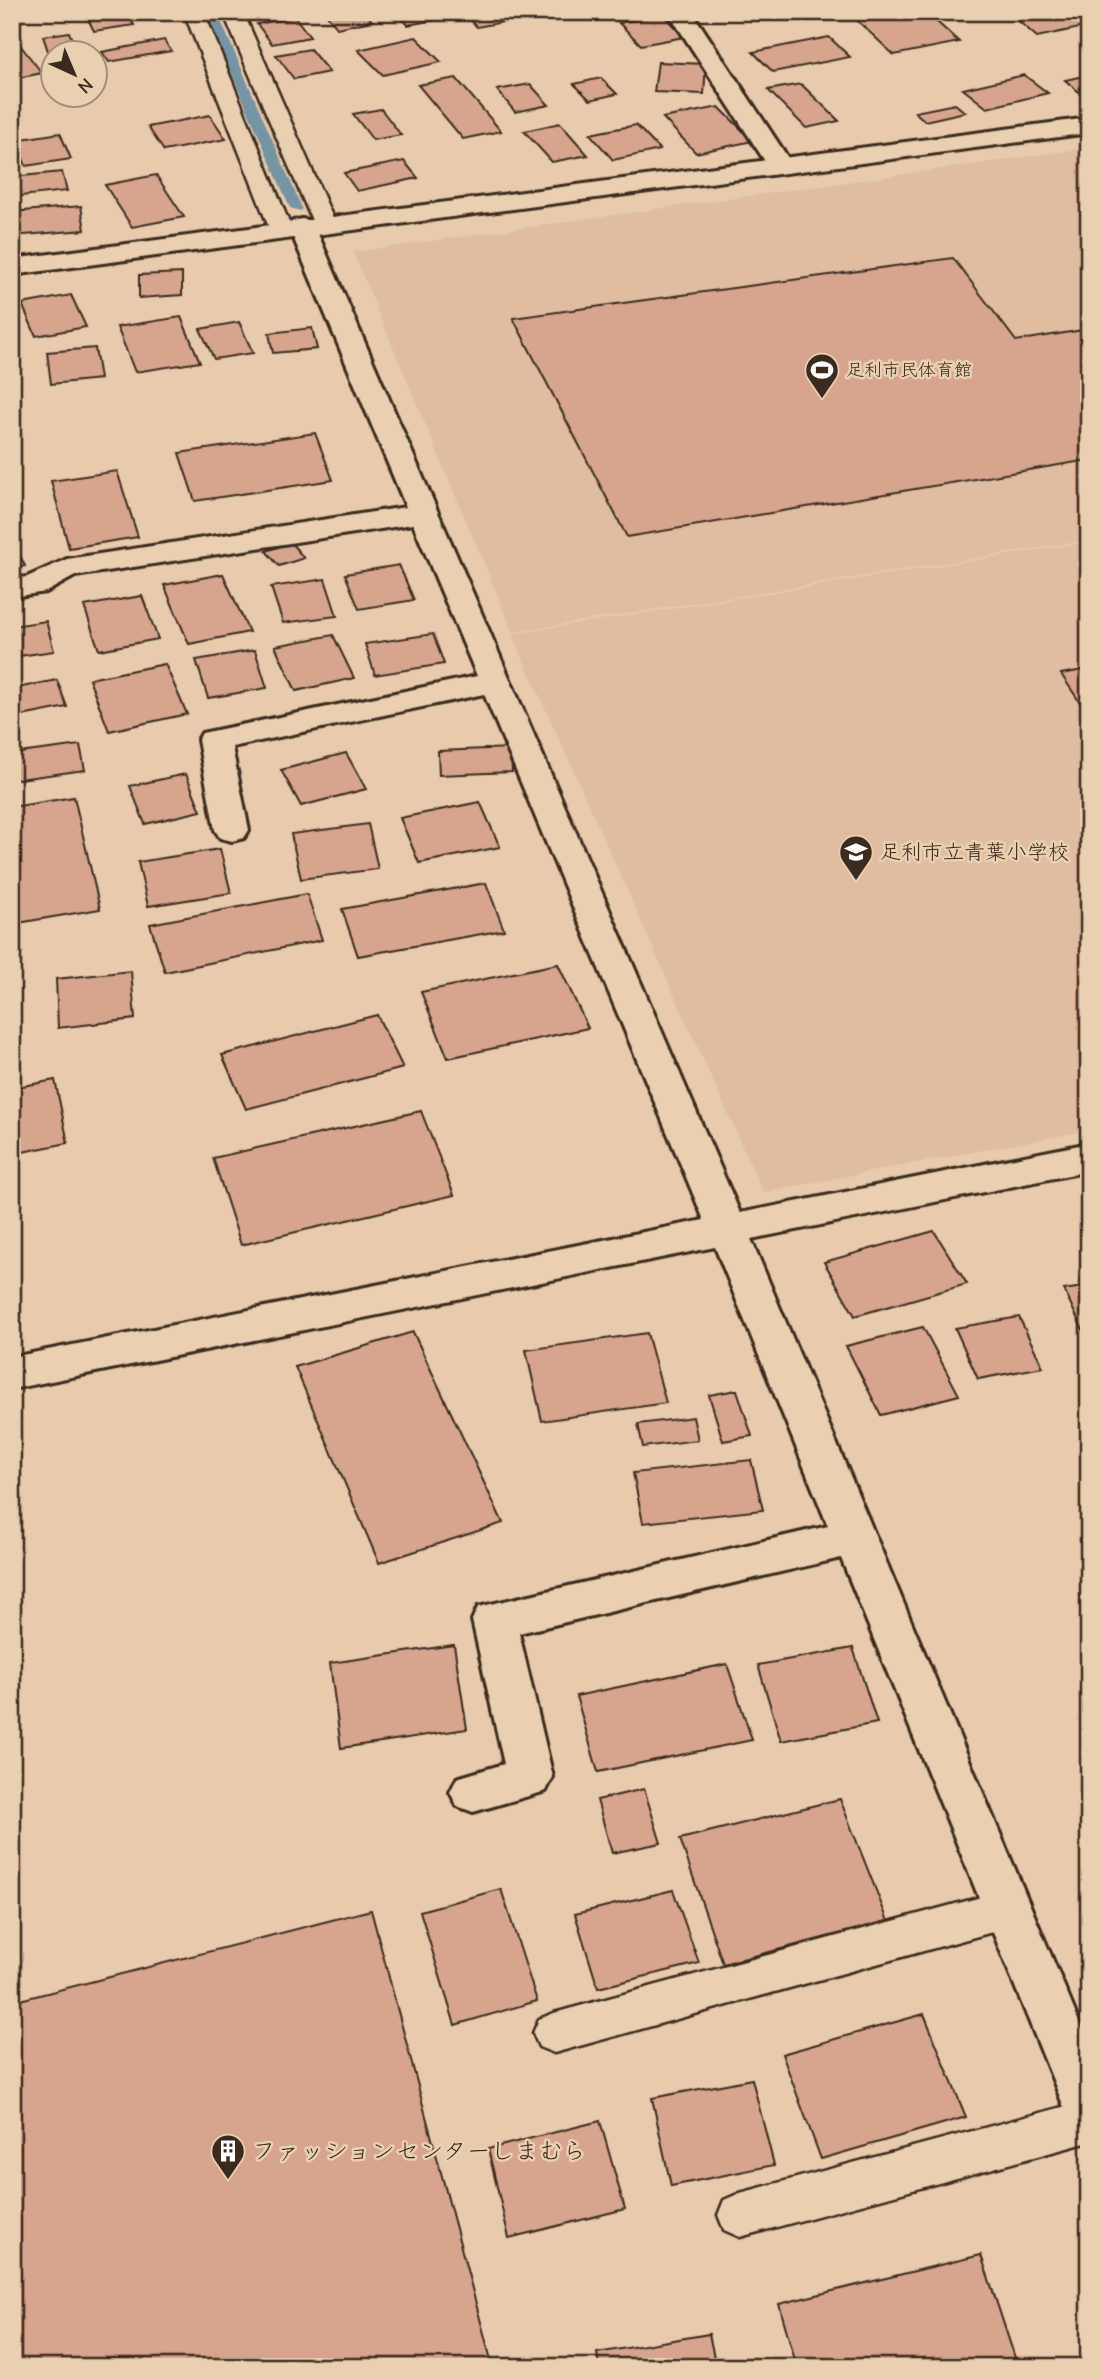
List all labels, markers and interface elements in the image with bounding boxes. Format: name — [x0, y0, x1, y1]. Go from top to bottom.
north arrow — [38, 38, 108, 108]
text: N — [73, 73, 97, 98]
sports icon: 足利市民体育館 — [803, 351, 841, 400]
place label: 足利市民体育館 — [846, 360, 972, 381]
school or university icon: 足利市立青葉小学校 — [837, 833, 875, 882]
place label: 足利市立青葉小学校 — [880, 840, 1069, 864]
building icon: ファッションセンターしまむら — [209, 2132, 247, 2181]
place label: ファッションセンターしまむら — [252, 2137, 587, 2165]

